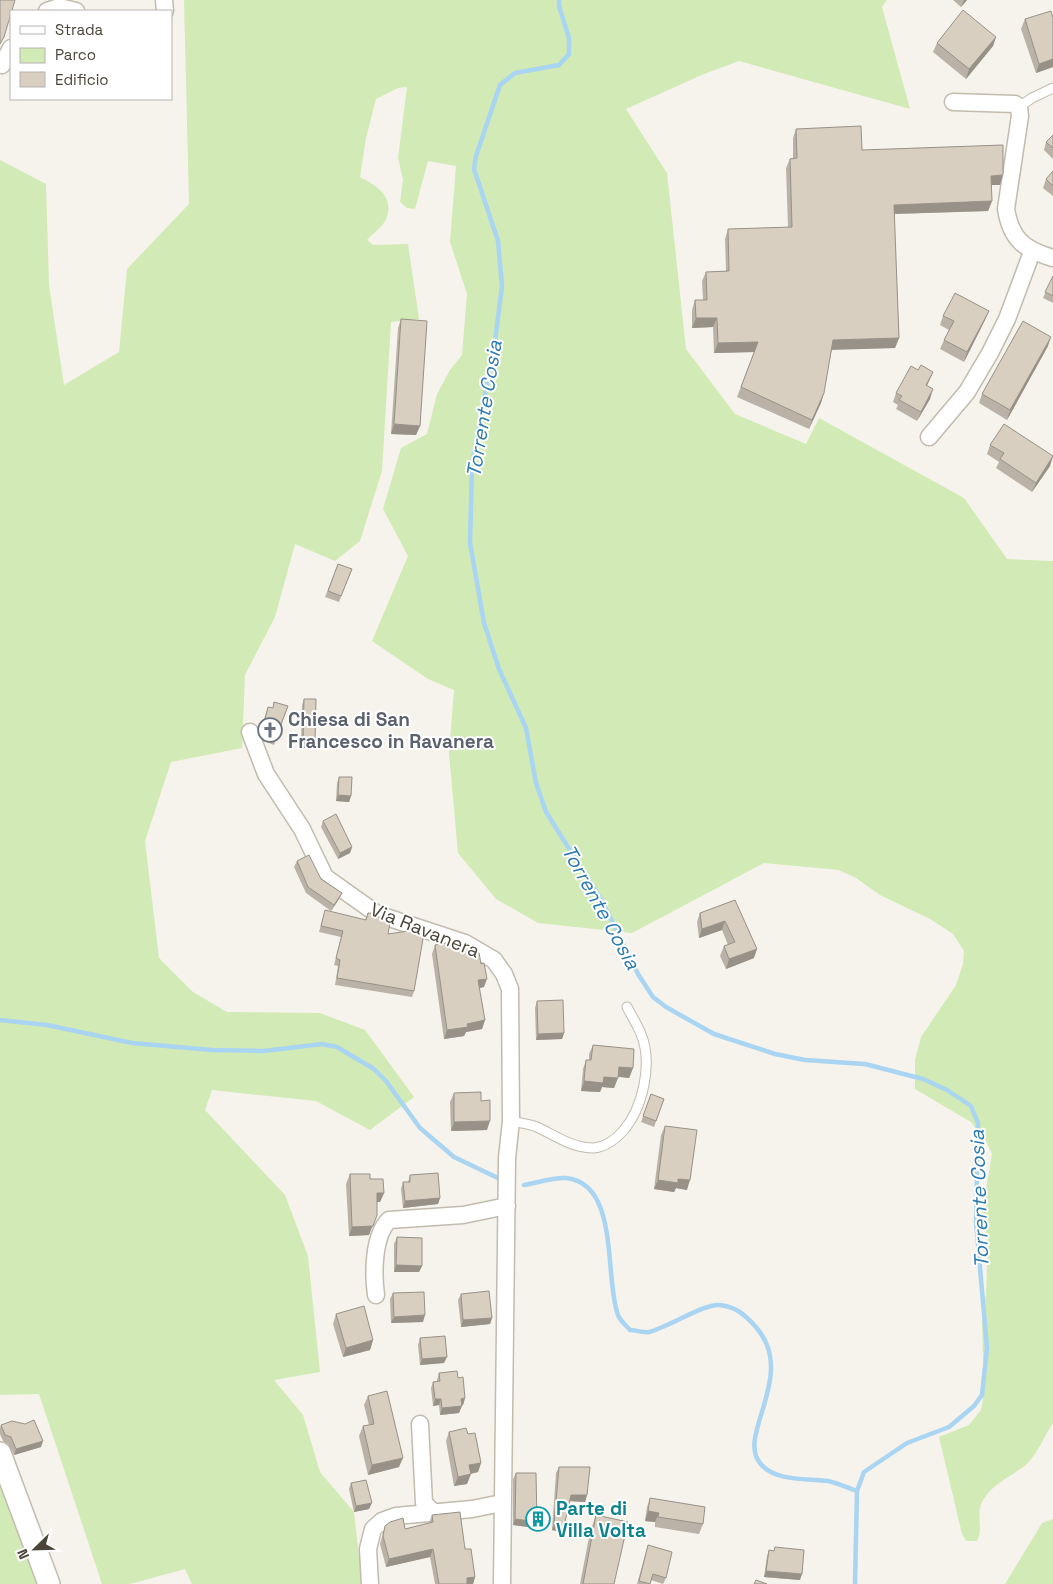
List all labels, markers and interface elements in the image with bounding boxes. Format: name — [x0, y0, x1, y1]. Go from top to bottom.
legend — [10, 10, 172, 100]
text: Strada — [55, 20, 104, 39]
text: Parco — [55, 45, 96, 64]
text: Edificio — [55, 70, 109, 89]
water label: Torrente Cosia — [460, 338, 508, 479]
place label: Chiesa di San Francesco in Ravanera — [288, 707, 494, 754]
church icon: Chiesa di San Francesco in Ravanera — [257, 717, 283, 743]
water label: Torrente Cosia — [556, 840, 646, 974]
street label: Via Ravanera — [366, 897, 484, 963]
water label: Torrente Cosia — [964, 1129, 994, 1269]
place label: Parte di Villa Volta — [556, 1496, 646, 1543]
building icon: Parte di Villa Volta — [525, 1506, 551, 1532]
north arrow — [10, 1524, 60, 1574]
text: N — [13, 1546, 33, 1562]

